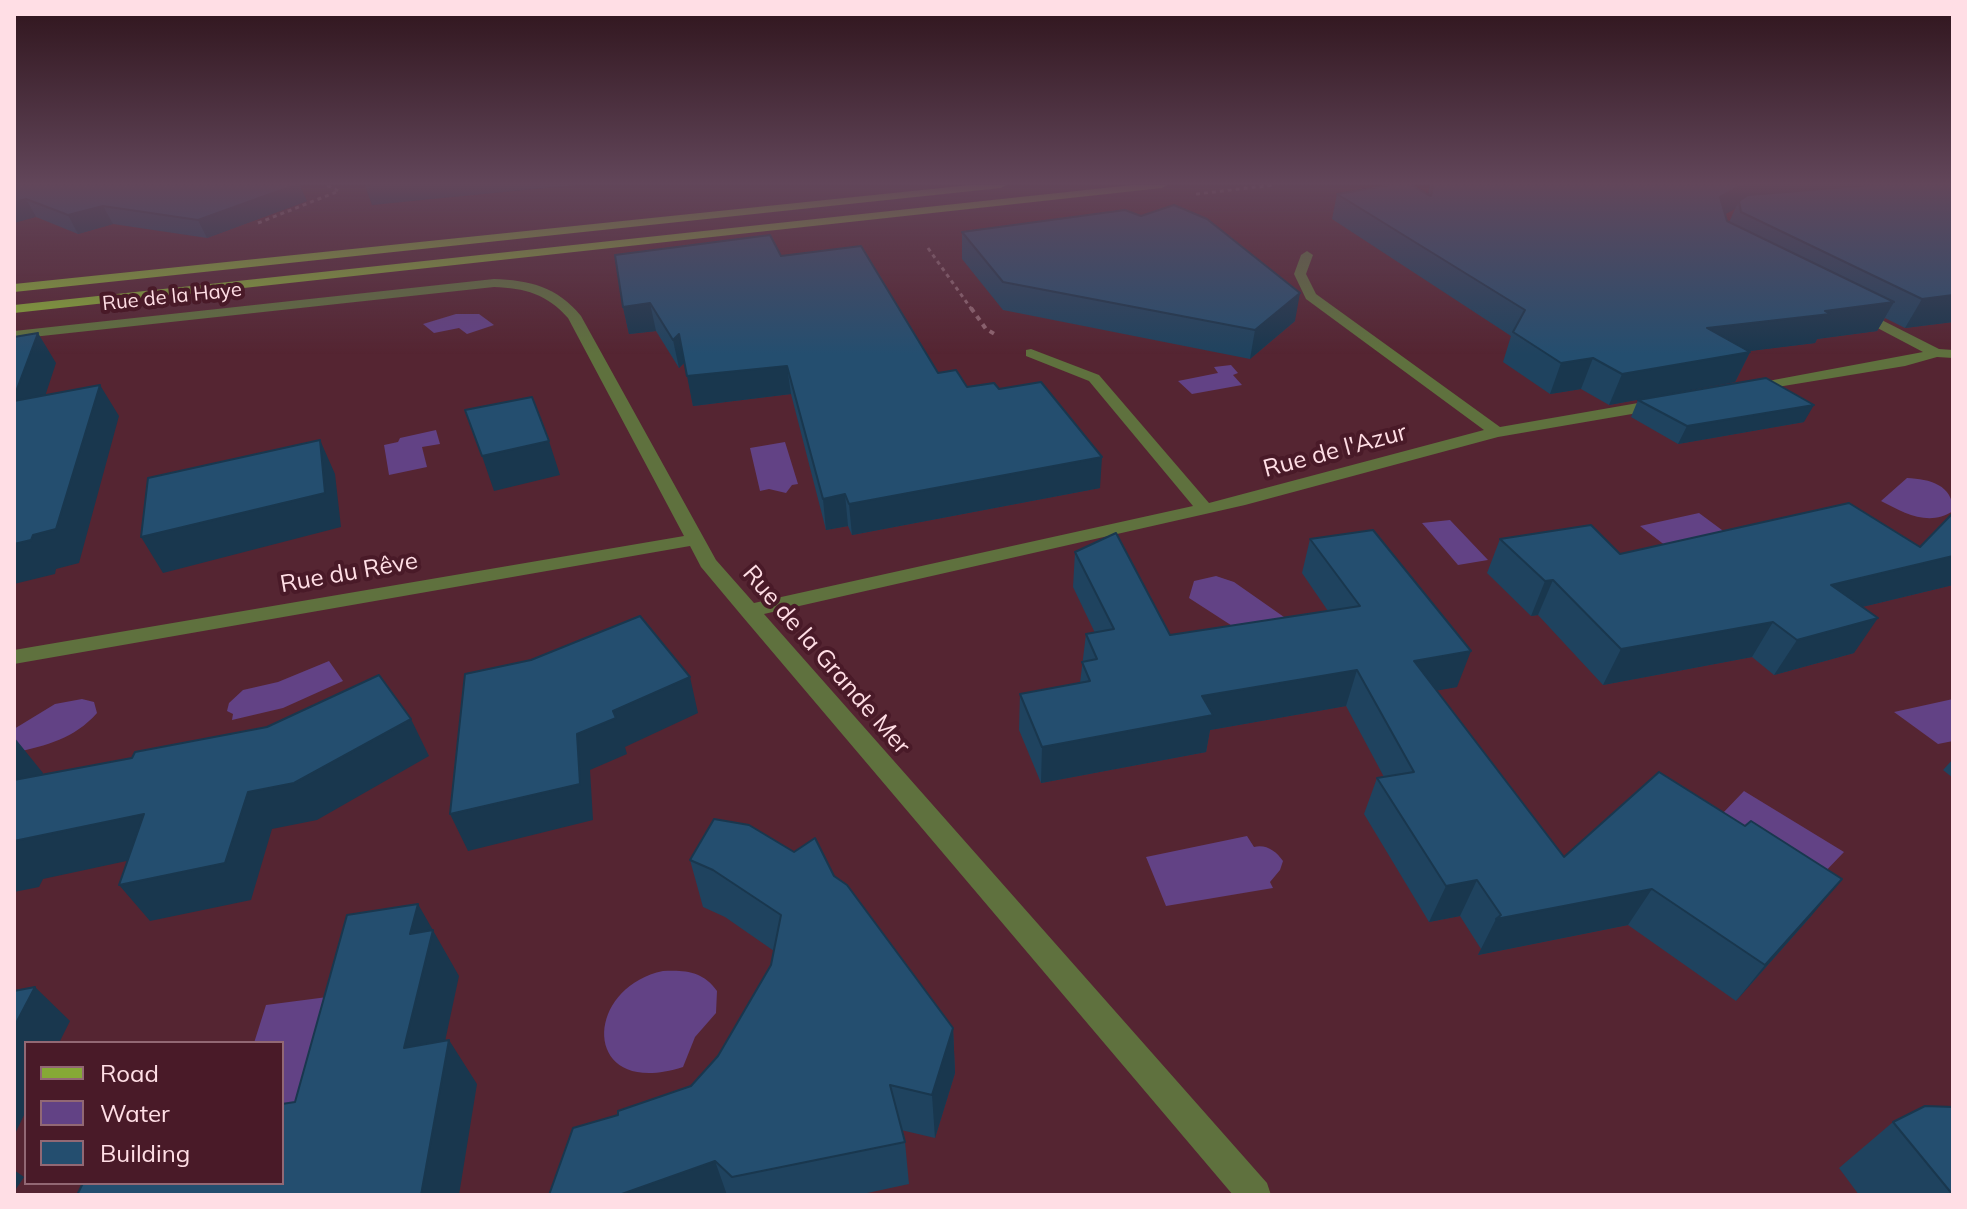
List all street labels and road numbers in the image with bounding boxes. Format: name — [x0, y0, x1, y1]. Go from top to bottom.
street label: Rue de la Haye — [101, 278, 243, 316]
street label: Rue de l'Azur — [1260, 418, 1410, 484]
street label: Rue du Rêve — [278, 547, 420, 599]
street label: Rue de la Grande Mer — [736, 560, 916, 760]

